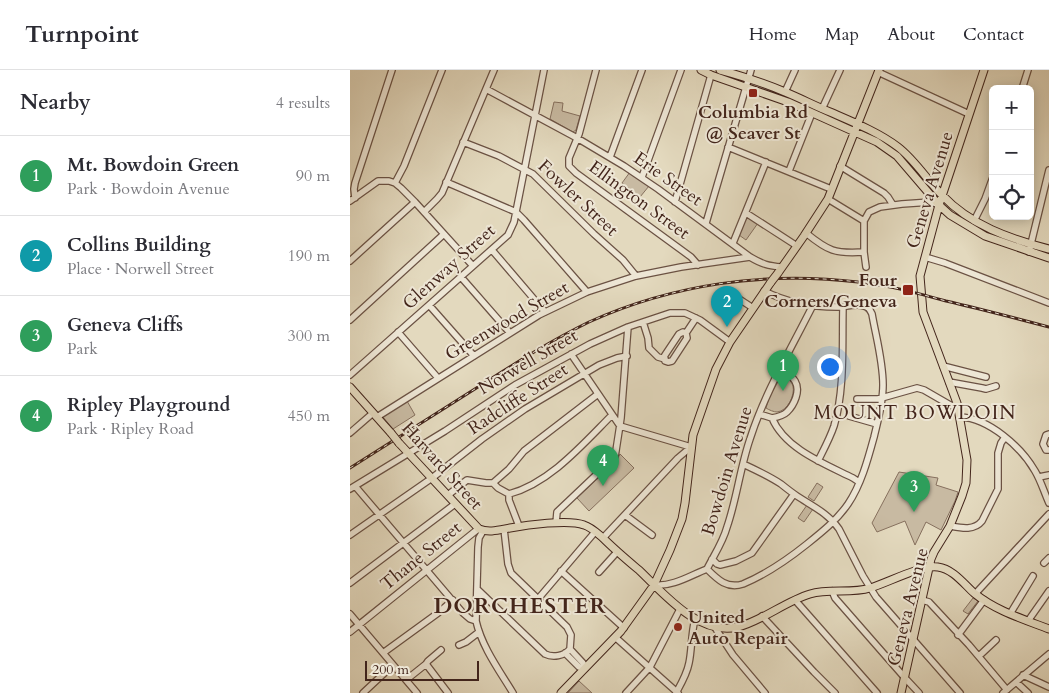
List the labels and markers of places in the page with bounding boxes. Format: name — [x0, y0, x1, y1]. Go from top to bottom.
marker: Columbia Rd @ Seaver St — [747, 87, 759, 99]
place label: Columbia Rd @ Seaver St — [698, 100, 809, 146]
place label: Four Corners/Geneva — [764, 268, 898, 314]
marker: Four Corners/Geneva — [901, 283, 915, 297]
pin: 2 — [711, 286, 743, 327]
pin: 1 — [767, 350, 799, 391]
pin: 4 — [587, 445, 619, 486]
pin: 3 — [898, 471, 930, 512]
place label: United Auto Repair — [688, 605, 789, 651]
marker: United Auto Repair — [672, 621, 684, 633]

